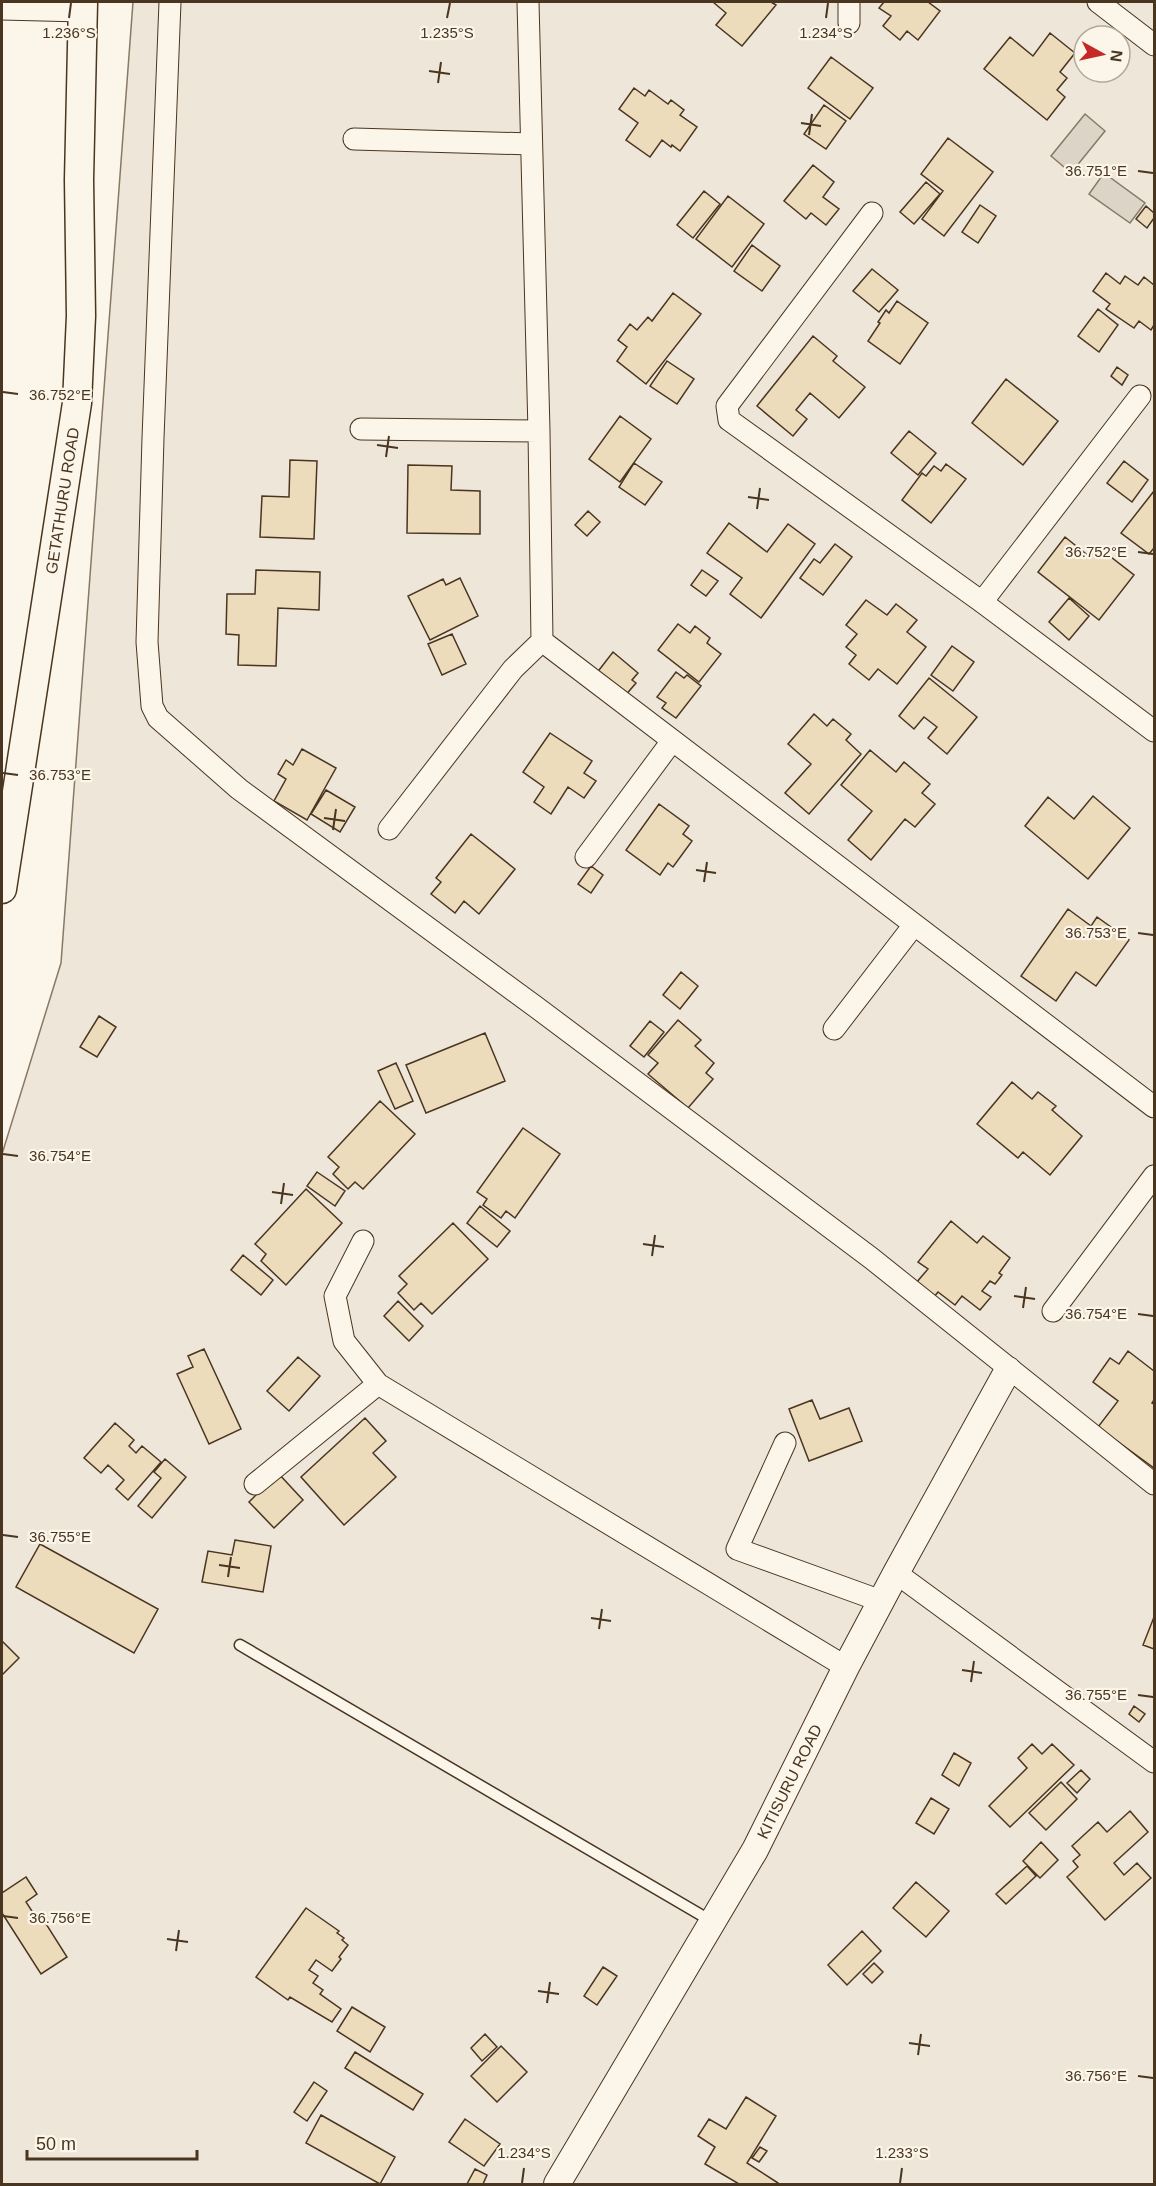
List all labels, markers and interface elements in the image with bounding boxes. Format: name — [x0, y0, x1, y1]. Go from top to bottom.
text: 1.236°S — [42, 24, 96, 41]
text: 1.235°S — [420, 24, 474, 41]
text: 1.234°S — [799, 24, 853, 41]
north arrow — [1072, 24, 1132, 84]
text: N — [1107, 49, 1126, 63]
text: 36.751°E — [1065, 162, 1127, 179]
text: 36.752°E — [29, 386, 91, 403]
street label: GETATHURU ROAD — [43, 426, 82, 575]
text: 36.752°E — [1065, 543, 1127, 560]
text: 36.753°E — [29, 766, 91, 783]
text: 36.753°E — [1065, 924, 1127, 941]
text: 36.754°E — [29, 1147, 91, 1164]
text: 36.754°E — [1065, 1305, 1127, 1322]
text: 36.755°E — [29, 1528, 91, 1545]
text: 36.755°E — [1065, 1686, 1127, 1703]
street label: KITISURU ROAD — [754, 1722, 825, 1841]
text: 36.756°E — [29, 1909, 91, 1926]
text: 36.756°E — [1065, 2067, 1127, 2084]
scale bar — [27, 2123, 196, 2161]
text: 50 m — [36, 2134, 76, 2154]
text: 1.234°S — [497, 2144, 551, 2161]
text: 1.233°S — [875, 2144, 929, 2161]

